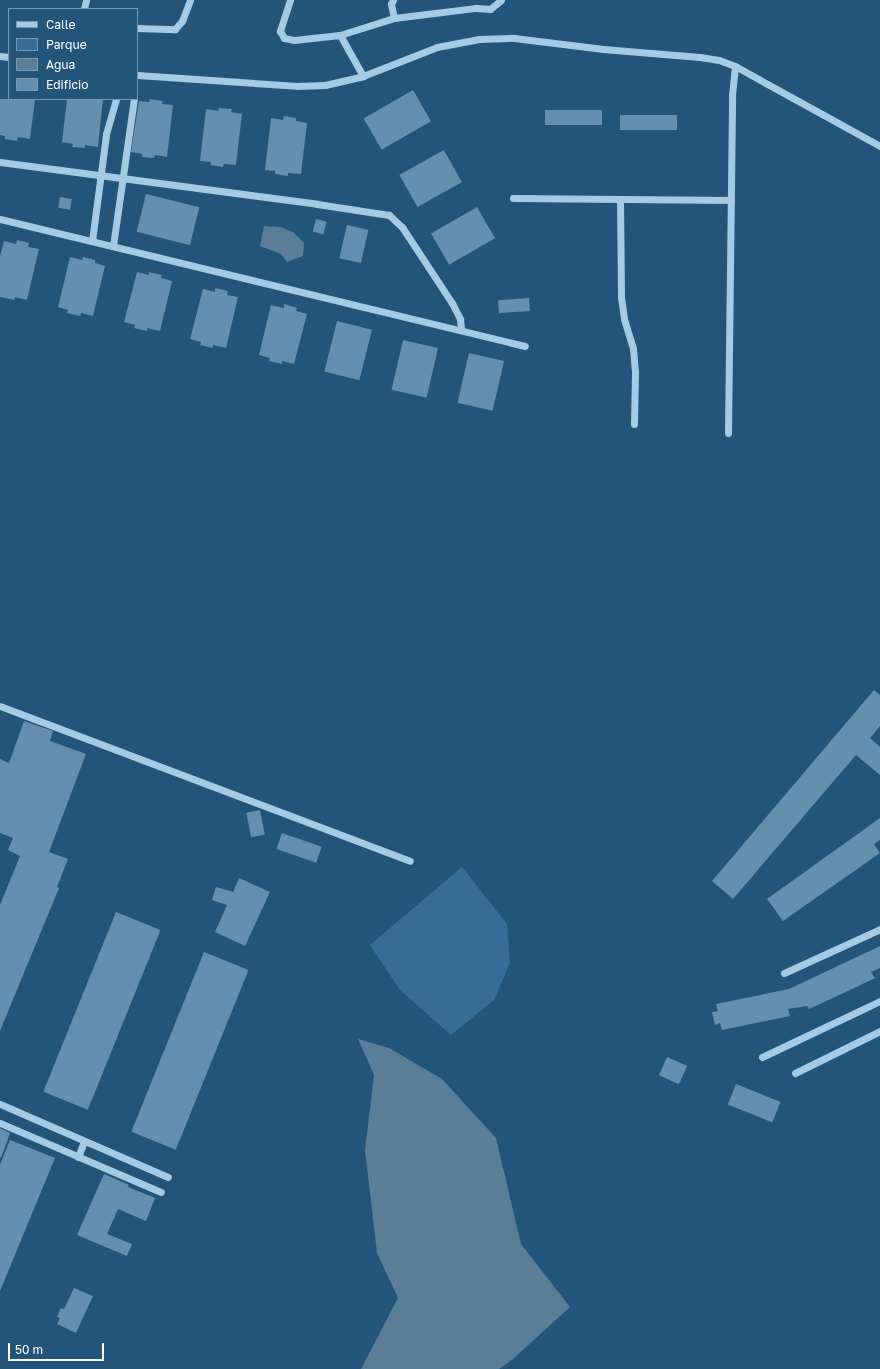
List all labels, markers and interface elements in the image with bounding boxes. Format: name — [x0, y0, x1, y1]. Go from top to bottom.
legend — [8, 8, 138, 100]
text: Calle — [46, 17, 75, 32]
text: Parque — [46, 37, 87, 52]
text: Agua — [46, 57, 75, 72]
text: Edificio — [46, 77, 88, 92]
scale bar — [10, 1335, 106, 1361]
text: 50 m — [15, 1342, 43, 1357]

